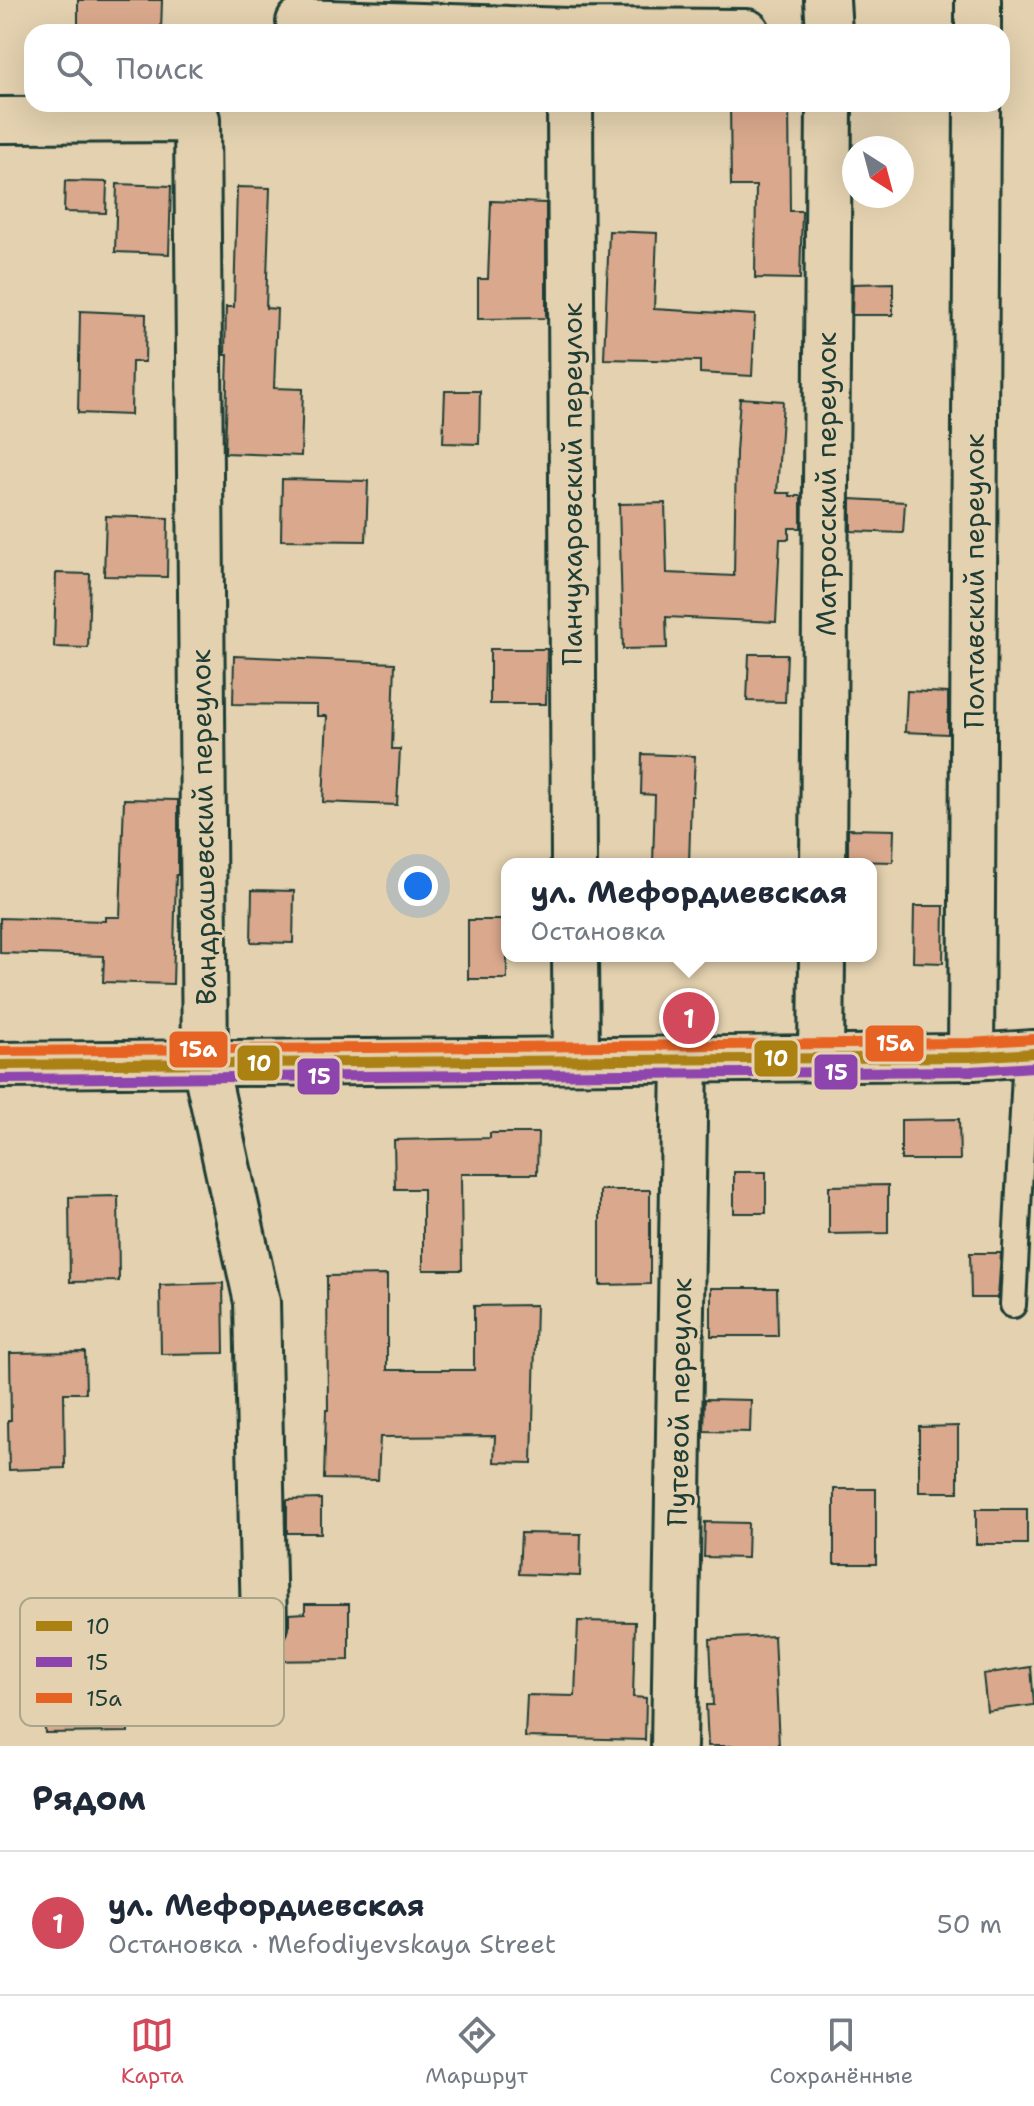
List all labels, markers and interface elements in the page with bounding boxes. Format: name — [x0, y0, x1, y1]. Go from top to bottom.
search box — [24, 24, 1010, 112]
icon: search — [52, 46, 96, 90]
text: Поиск — [116, 48, 204, 89]
north arrow — [842, 136, 914, 208]
street label: Панчухаровский переулок — [553, 302, 591, 666]
street label: Матросский переулок — [807, 332, 845, 636]
street label: Полтавский переулок — [955, 433, 993, 729]
street label: Вандрашевский переулок — [181, 648, 225, 1005]
popup — [501, 858, 877, 962]
your location — [398, 866, 438, 906]
text: ул. Мефордиевская — [531, 872, 847, 913]
text: Остановка — [531, 913, 665, 948]
pin: 1 — [663, 988, 715, 1048]
line badge: 15а — [864, 1024, 925, 1063]
text: 15а — [876, 1029, 914, 1058]
line badge: 15а — [168, 1030, 229, 1069]
text: 15а — [179, 1035, 217, 1064]
line badge: 10 — [753, 1039, 799, 1078]
line badge: 10 — [236, 1044, 281, 1082]
text: 10 — [764, 1044, 788, 1073]
text: 10 — [247, 1049, 271, 1078]
line badge: 15 — [813, 1053, 859, 1091]
line badge: 15 — [296, 1057, 341, 1096]
text: 15 — [824, 1058, 848, 1087]
text: 15 — [307, 1062, 331, 1091]
street label: Путевой переулок — [658, 1277, 700, 1527]
legend — [20, 1598, 284, 1726]
text: 10 — [86, 1612, 110, 1641]
text: 15 — [86, 1648, 108, 1677]
text: 15а — [86, 1684, 122, 1713]
text: Рядом — [32, 1775, 146, 1821]
text: ул. Мефордиевская — [108, 1885, 425, 1926]
text: 1 — [52, 1906, 64, 1941]
text: 50 m — [937, 1906, 1002, 1941]
text: Остановка · Mefodiyevskaya Street — [108, 1926, 556, 1961]
tab: Карта — [121, 2013, 184, 2090]
tab: Маршрут — [425, 2013, 528, 2090]
tab: Сохранённые — [770, 2013, 913, 2090]

